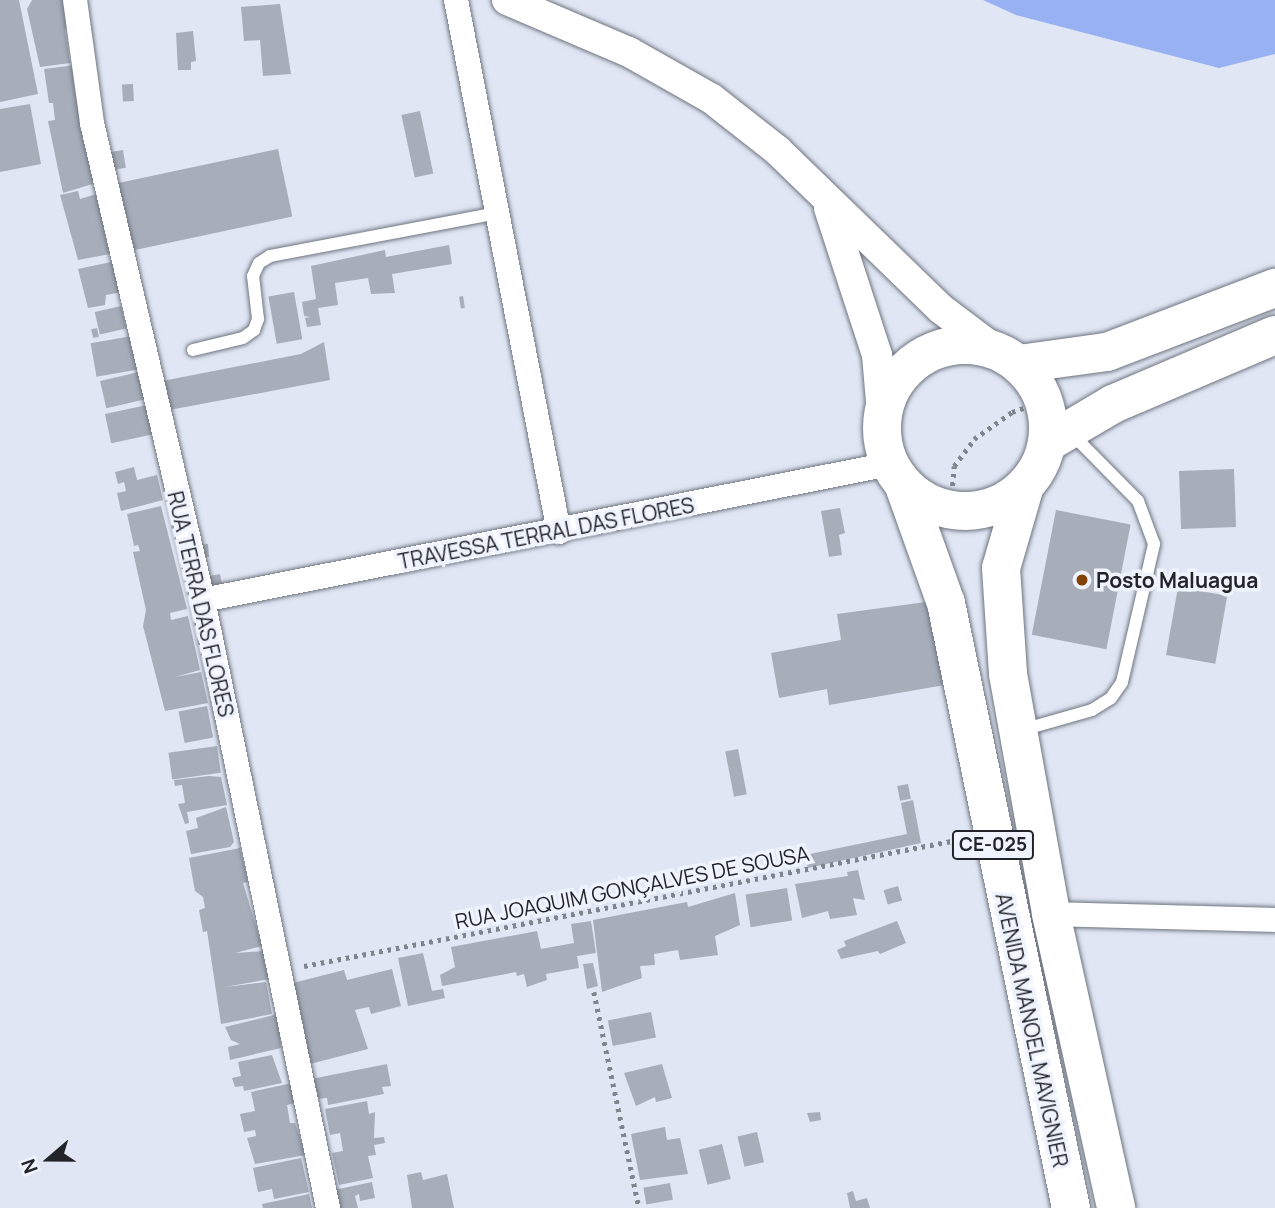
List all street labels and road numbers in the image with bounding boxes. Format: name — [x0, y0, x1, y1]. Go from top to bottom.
street label: RUA TERRA DAS FLORES — [163, 489, 239, 719]
street label: TRAVESSA TERRAL DAS FLORES — [395, 492, 697, 574]
road number: CE-025 — [951, 830, 1035, 860]
street label: RUA JOAQUIM GONÇALVES DE SOUSA — [453, 840, 811, 934]
street label: AVENIDA MANOEL MAVIGNIER — [990, 890, 1074, 1170]

